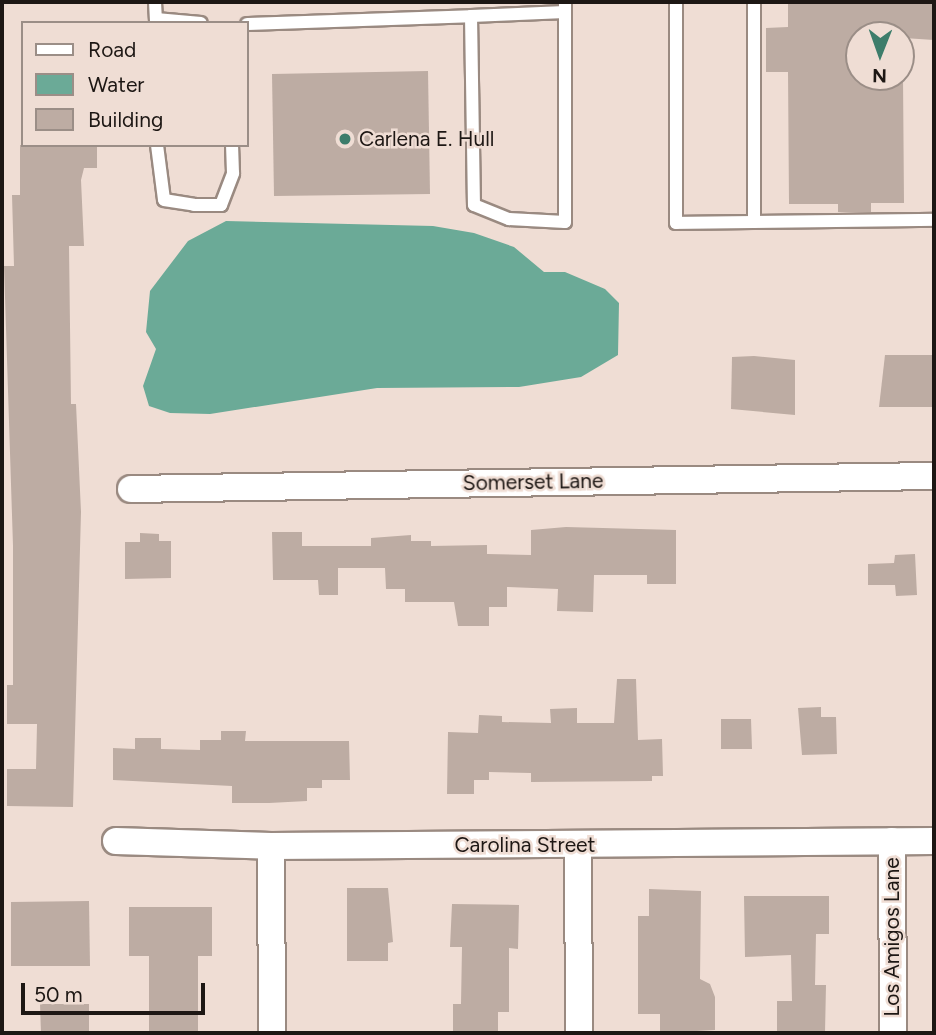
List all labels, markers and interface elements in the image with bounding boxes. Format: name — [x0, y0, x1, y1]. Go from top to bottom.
legend — [21, 21, 248, 147]
north arrow — [845, 21, 915, 91]
text: Road — [88, 37, 136, 62]
text: N — [872, 64, 887, 87]
text: Water — [88, 72, 144, 97]
text: Building — [88, 107, 163, 132]
place label: Carlena E. Hull — [359, 126, 494, 152]
marker: Carlena E. Hull — [337, 131, 353, 147]
street label: Somerset Lane — [462, 468, 604, 496]
street label: Carolina Street — [454, 832, 596, 858]
street label: Los Amigos Lane — [879, 857, 905, 1017]
scale bar — [24, 968, 208, 1012]
text: 50 m — [34, 982, 83, 1007]

